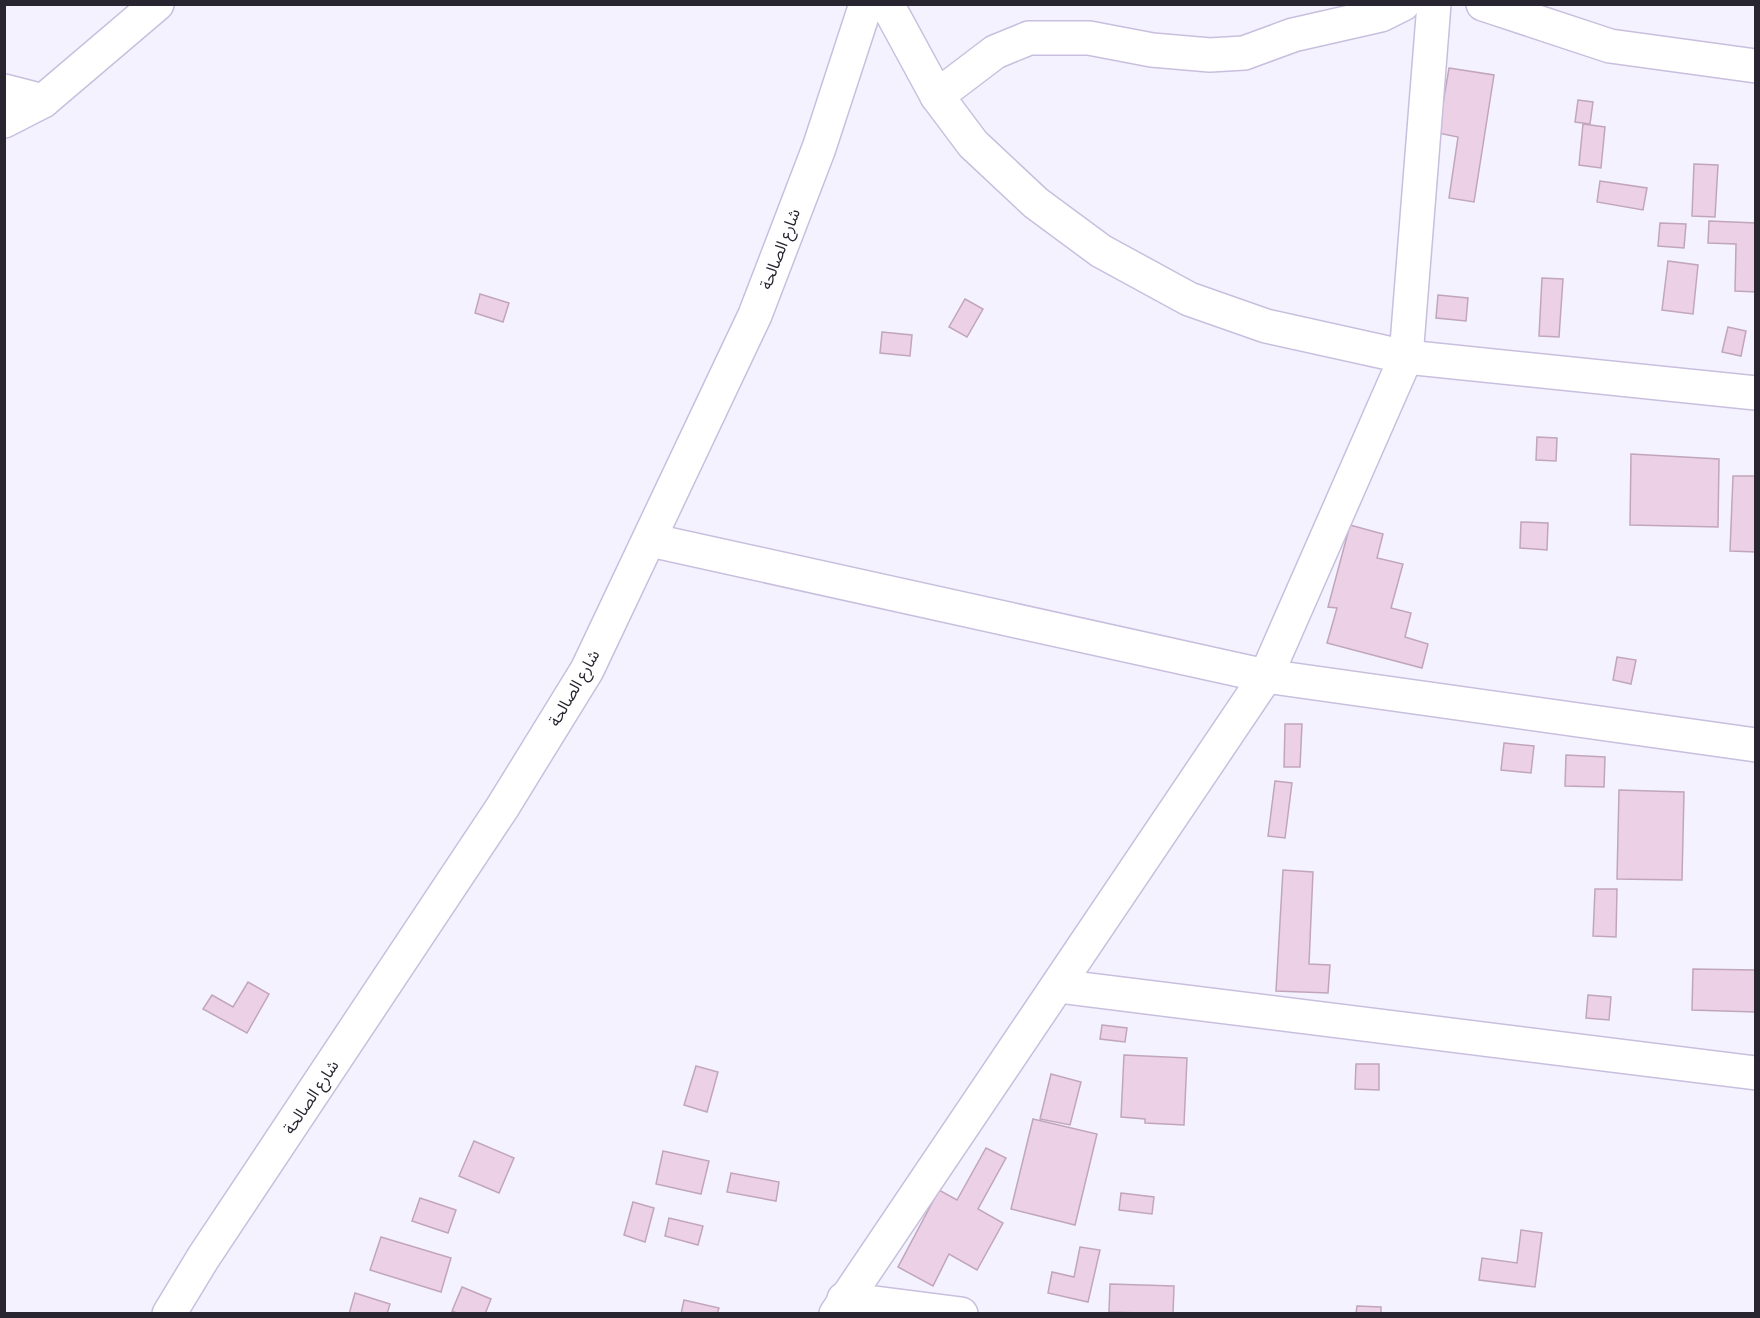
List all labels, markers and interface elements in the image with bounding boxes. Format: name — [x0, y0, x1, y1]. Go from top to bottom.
street label: شارع الصالحة — [756, 206, 807, 293]
street label: شارع الصالحة — [545, 646, 606, 731]
street label: شارع الصالحة — [279, 1056, 345, 1139]

